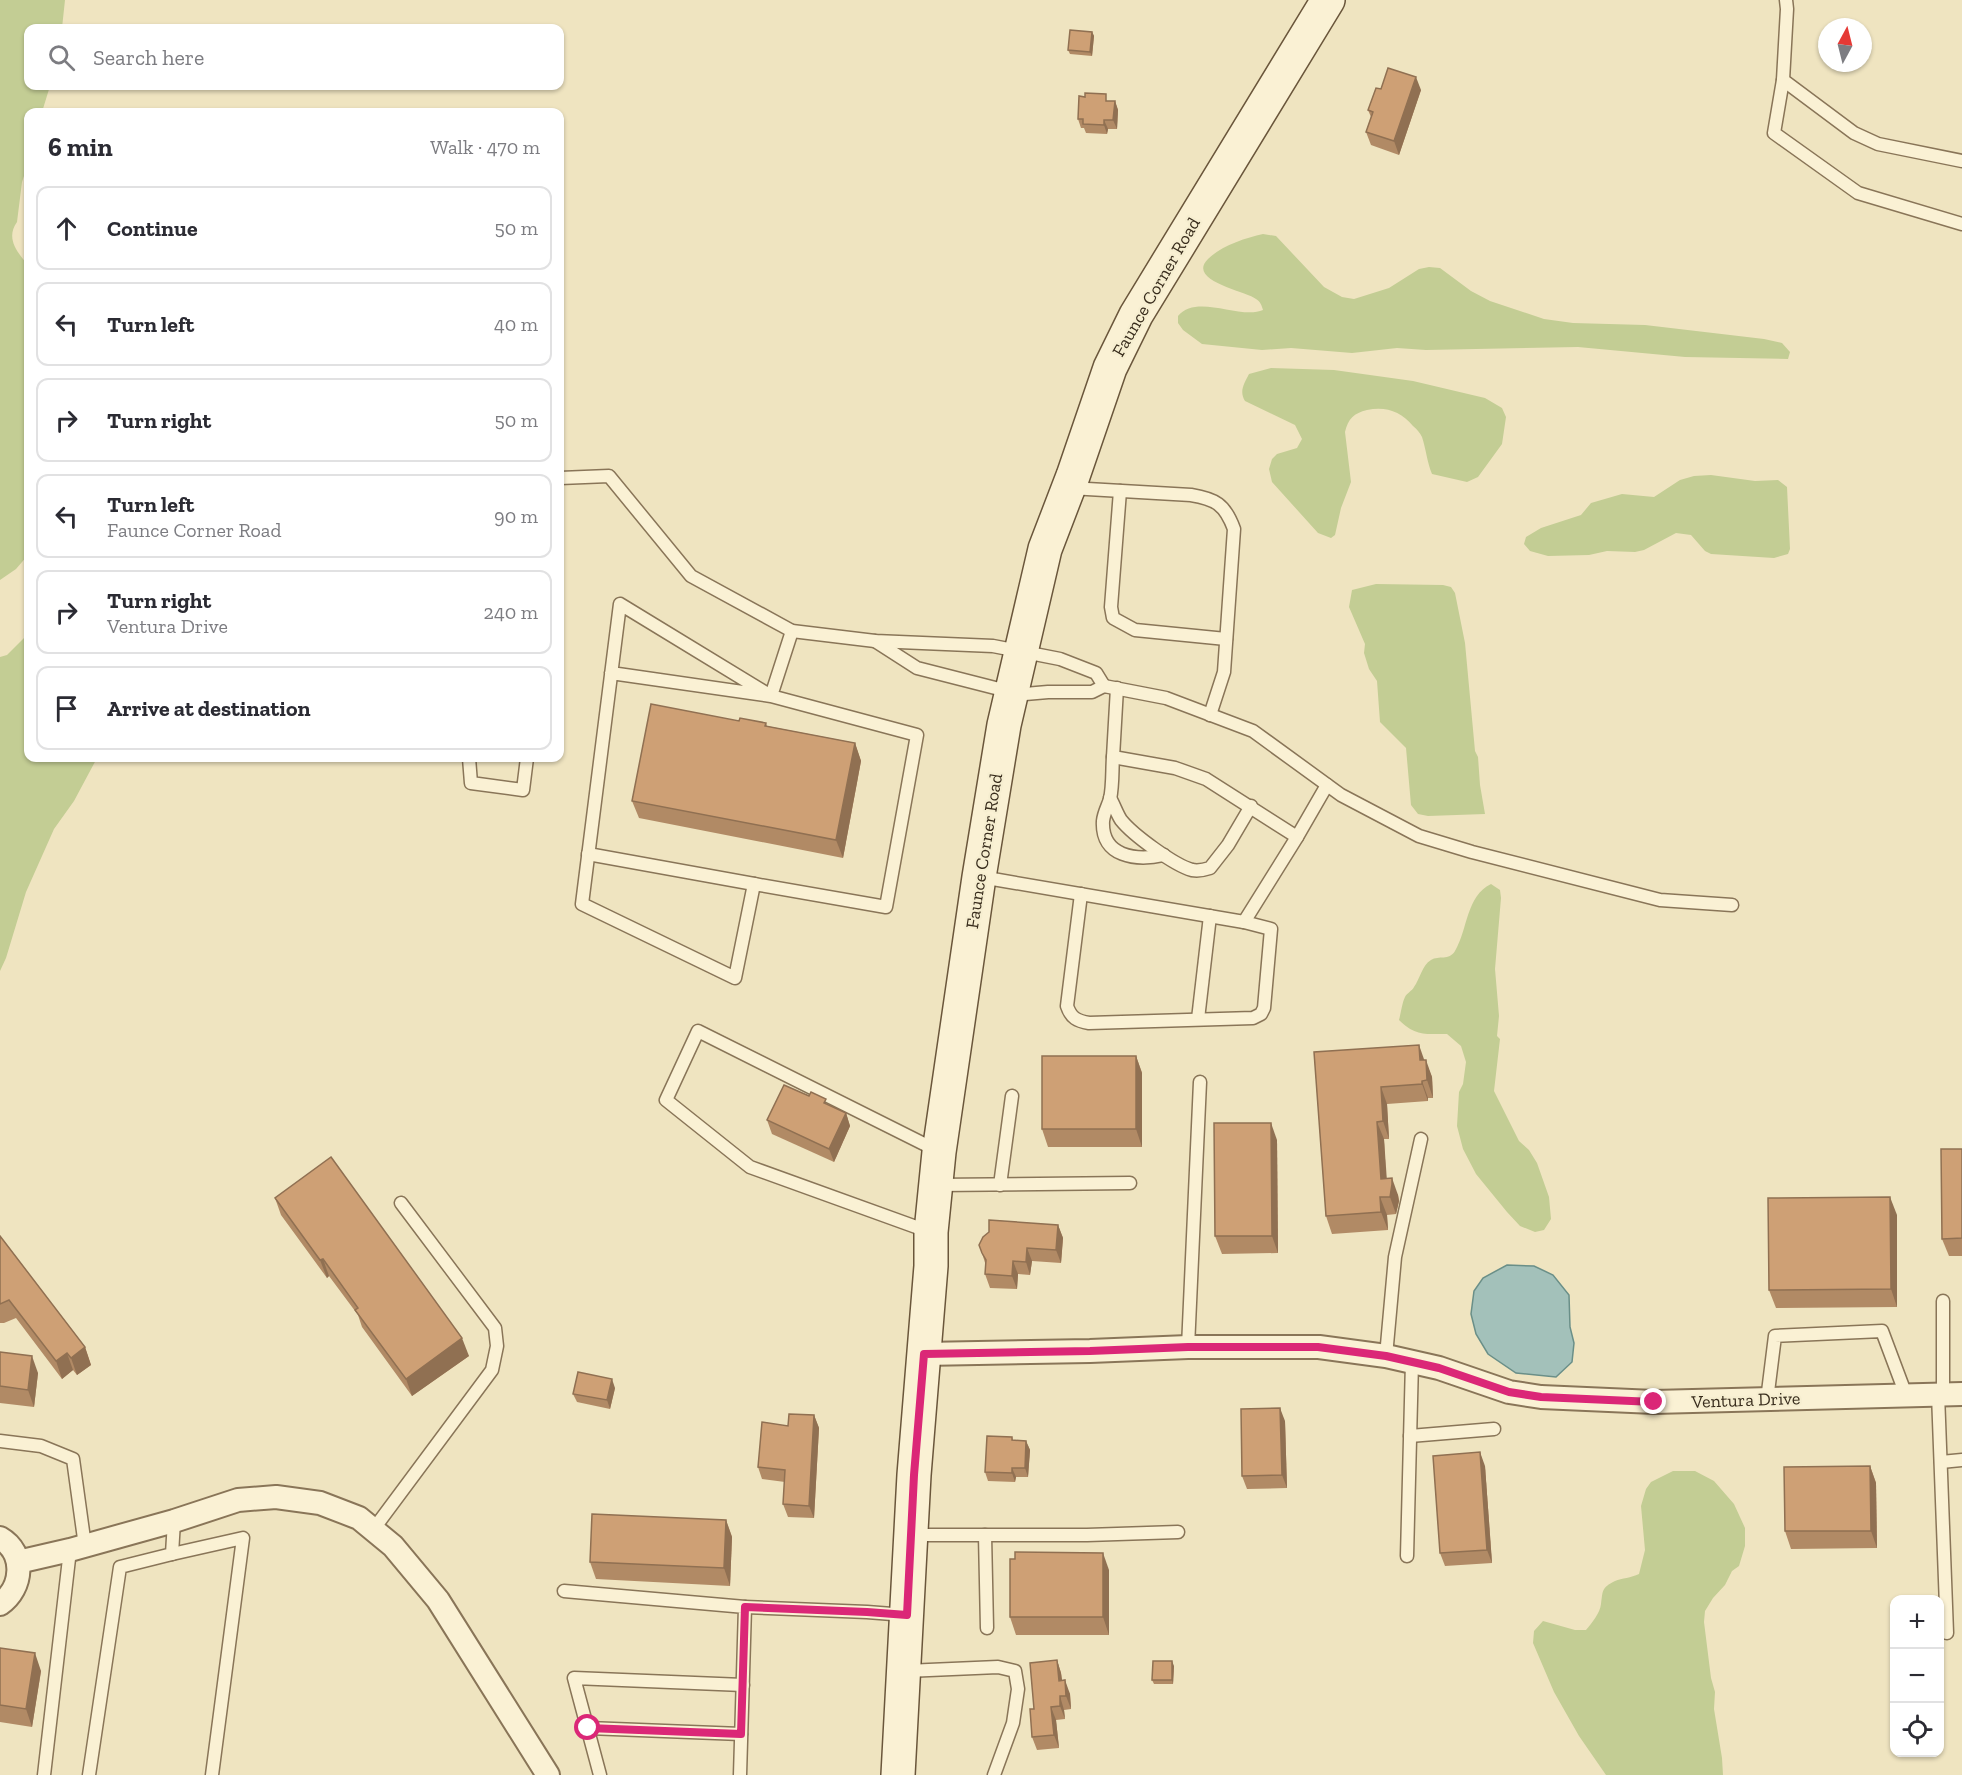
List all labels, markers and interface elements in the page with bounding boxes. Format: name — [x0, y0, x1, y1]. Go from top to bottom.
north arrow — [1818, 18, 1872, 72]
search box — [24, 24, 564, 90]
icon: search — [45, 41, 78, 74]
text: Search here — [93, 44, 204, 71]
text: 6 min — [48, 131, 113, 163]
text: Walk · 470 m — [430, 135, 540, 159]
icon: ahead — [50, 212, 83, 245]
street label: Faunce Corner Road — [1107, 213, 1205, 360]
text: Continue — [107, 215, 198, 242]
text: 50 m — [494, 216, 538, 240]
icon: left — [50, 308, 83, 341]
text: Turn left — [107, 311, 194, 338]
text: 40 m — [494, 312, 538, 336]
icon: right — [50, 404, 83, 437]
text: Turn right — [107, 407, 211, 434]
text: 50 m — [494, 408, 538, 432]
text: Turn left — [107, 491, 194, 518]
icon: left — [50, 500, 83, 533]
text: 90 m — [494, 504, 538, 528]
text: Faunce Corner Road — [107, 518, 281, 542]
text: Turn right — [107, 587, 211, 614]
icon: right — [50, 596, 83, 629]
text: 240 m — [484, 600, 538, 624]
text: Ventura Drive — [107, 614, 228, 638]
icon: arrive — [50, 692, 83, 725]
text: Arrive at destination — [107, 695, 310, 722]
street label: Faunce Corner Road — [961, 772, 1007, 930]
street label: Ventura Drive — [1690, 1387, 1801, 1413]
route end — [1640, 1388, 1666, 1414]
map controls — [1890, 1595, 1944, 1757]
button: + — [1890, 1595, 1944, 1649]
button: − — [1890, 1649, 1944, 1703]
button: locate — [1890, 1703, 1944, 1757]
route start — [574, 1714, 600, 1740]

